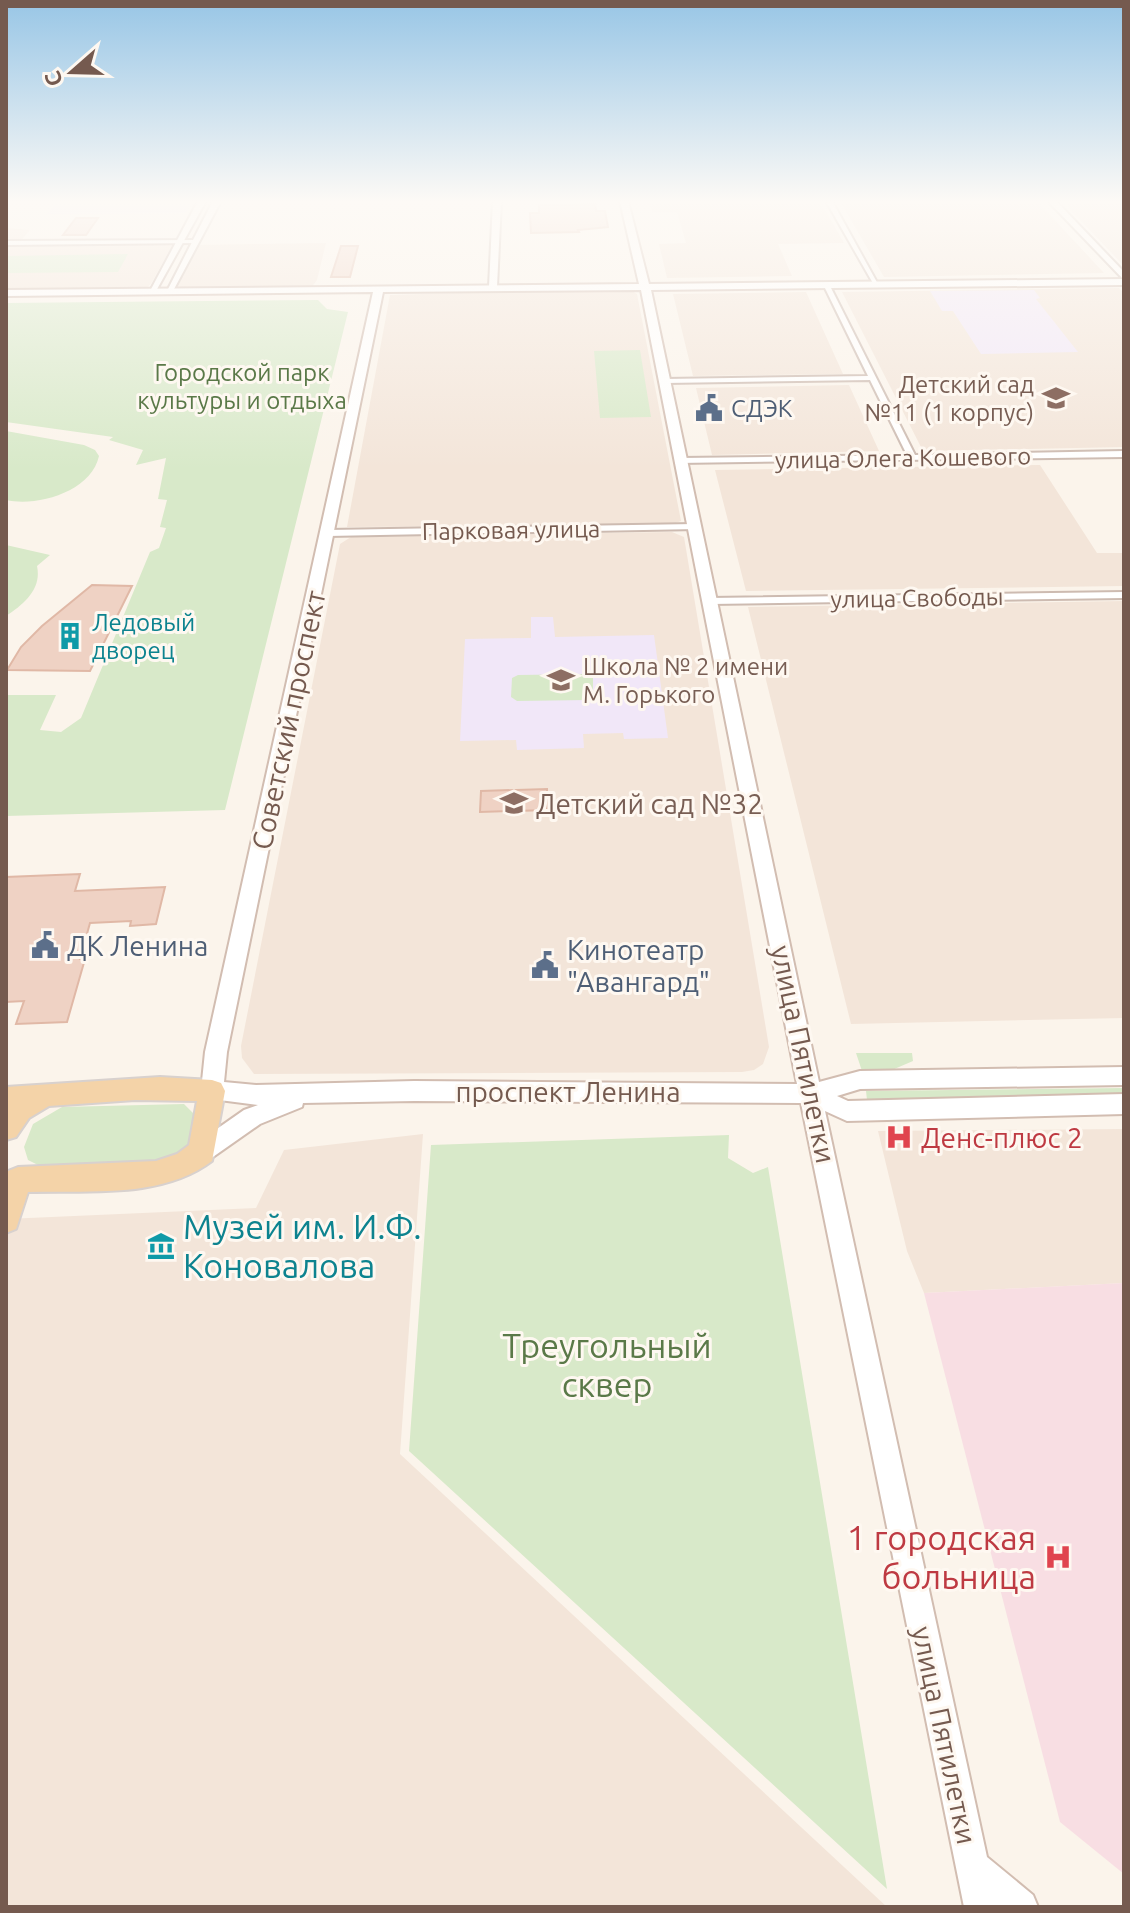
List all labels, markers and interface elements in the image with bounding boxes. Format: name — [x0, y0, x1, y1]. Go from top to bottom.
north arrow — [32, 32, 112, 112]
text: С — [39, 68, 67, 90]
park label: Городской парк культуры и отдыха — [137, 359, 347, 414]
place label: Детский сад №11 (1 корпус) — [864, 371, 1034, 426]
school or university icon: Детский сад №11 (1 корпус) — [1041, 383, 1071, 413]
public building icon: СДЭК — [694, 393, 724, 423]
place label: СДЭК — [731, 395, 793, 422]
street label: улица Олега Кошевого — [775, 442, 1031, 474]
street label: Парковая улица — [422, 515, 600, 545]
street label: улица Свободы — [830, 583, 1004, 613]
street label: Советский проспект — [245, 587, 331, 852]
place label: Ледовый дворец — [92, 609, 195, 664]
building icon: Ледовый дворец — [55, 621, 85, 651]
place label: Школа № 2 имени М. Горького — [583, 653, 788, 708]
school or university icon: Школа № 2 имени М. Горького — [546, 665, 576, 695]
school or university icon: Детский сад №32 — [499, 788, 529, 818]
place label: Детский сад №32 — [536, 788, 763, 819]
public building icon: ДК Ленина — [30, 930, 60, 960]
place label: ДК Ленина — [67, 930, 209, 961]
place label: Кинотеатр "Авангард" — [567, 934, 710, 997]
street label: улица Пятилетки — [766, 942, 842, 1166]
public building icon: Кинотеатр "Авангард" — [530, 950, 560, 980]
street label: проспект Ленина — [455, 1076, 681, 1107]
hospital icon: Денс-плюс 2 — [884, 1122, 914, 1152]
place label: Денс-плюс 2 — [921, 1122, 1083, 1153]
place label: Музей им. И.Ф. Коновалова — [183, 1207, 422, 1284]
museum icon: Музей им. И.Ф. Коновалова — [146, 1231, 176, 1261]
park label: Треугольный сквер — [502, 1326, 712, 1403]
place label: 1 городская больница — [847, 1518, 1036, 1595]
hospital icon: 1 городская больница — [1043, 1542, 1073, 1572]
street label: улица Пятилетки — [907, 1623, 983, 1847]

